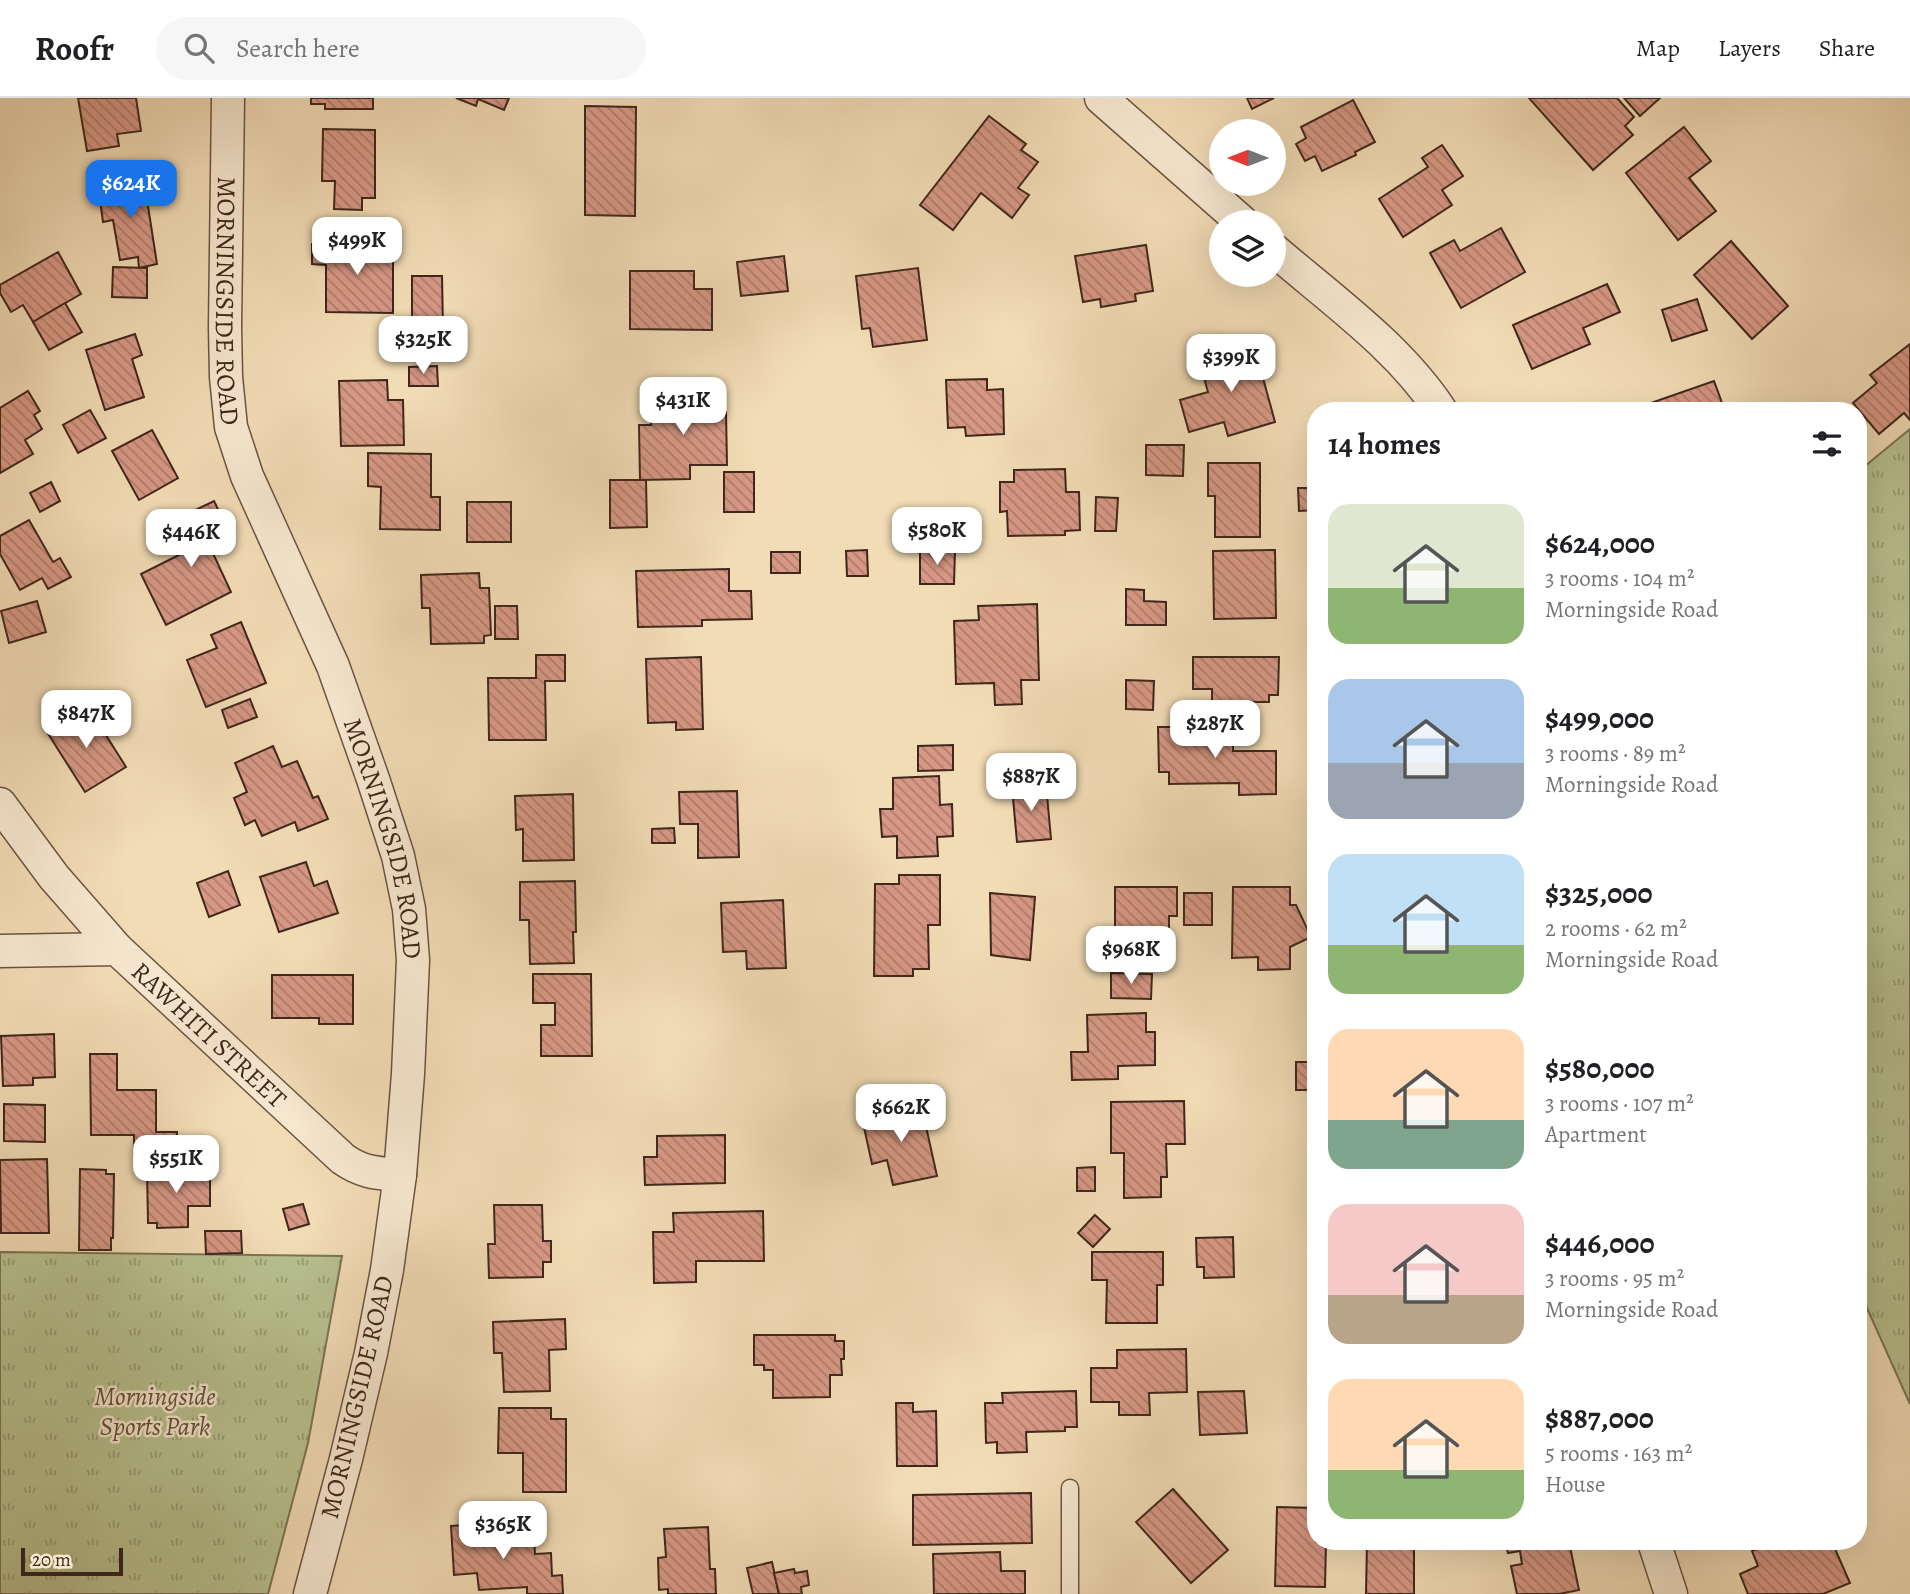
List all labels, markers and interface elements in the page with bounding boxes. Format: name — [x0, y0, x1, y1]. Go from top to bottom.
search box — [156, 17, 646, 80]
text: Roofr — [35, 26, 114, 71]
icon: search — [180, 29, 218, 67]
text: Search here — [236, 31, 360, 66]
text: Map — [1636, 32, 1680, 64]
text: Layers — [1718, 32, 1781, 64]
text: Share — [1819, 32, 1875, 64]
north arrow — [1209, 119, 1286, 196]
map controls — [1209, 119, 1286, 287]
pin: $624K — [82, 160, 180, 220]
text: $624K — [102, 167, 160, 198]
street label: MORNINGSIDE ROAD — [207, 176, 248, 427]
button: layers — [1209, 210, 1286, 287]
pin: $499K — [308, 218, 406, 277]
text: $499K — [328, 224, 386, 255]
pin: $325K — [374, 316, 472, 376]
text: $325K — [395, 323, 451, 354]
pin: $399K — [1182, 334, 1280, 394]
text: $399K — [1202, 341, 1260, 372]
pin: $431K — [634, 378, 732, 437]
text: $431K — [656, 384, 710, 415]
text: 14 homes — [1328, 424, 1441, 464]
icon: filters — [1808, 425, 1846, 463]
pin: $580K — [888, 508, 986, 567]
pin: $446K — [142, 510, 240, 569]
text: $580K — [908, 514, 966, 545]
text: $446K — [162, 516, 220, 547]
text: $624,000 — [1545, 523, 1655, 563]
icon: home — [1384, 532, 1468, 616]
text: 3 rooms · 104 m² — [1545, 563, 1694, 594]
text: Morningside Road — [1545, 594, 1718, 625]
pin: $847K — [37, 690, 135, 750]
text: $847K — [57, 697, 115, 728]
text: $499,000 — [1545, 698, 1654, 738]
pin: $287K — [1166, 700, 1264, 760]
text: $287K — [1186, 707, 1244, 738]
icon: home — [1384, 707, 1468, 791]
street label: MORNINGSIDE ROAD — [335, 713, 430, 960]
text: 3 rooms · 89 m² — [1545, 738, 1686, 769]
pin: $887K — [982, 754, 1080, 813]
text: $887K — [1002, 760, 1060, 791]
text: Morningside Road — [1545, 769, 1718, 800]
text: $325,000 — [1545, 873, 1653, 913]
icon: home — [1384, 882, 1468, 966]
text: 2 rooms · 62 m² — [1545, 913, 1687, 944]
pin: $968K — [1082, 926, 1180, 986]
text: $968K — [1102, 933, 1160, 964]
text: Morningside Road — [1545, 944, 1718, 975]
street label: RAWHITI STREET — [124, 954, 295, 1116]
text: $580,000 — [1545, 1048, 1655, 1088]
icon: home — [1384, 1057, 1468, 1141]
pin: $662K — [852, 1084, 950, 1144]
text: 3 rooms · 107 m² — [1545, 1088, 1694, 1119]
text: $662K — [872, 1091, 930, 1122]
text: Apartment — [1545, 1119, 1647, 1150]
pin: $551K — [127, 1136, 225, 1195]
text: $551K — [149, 1142, 203, 1173]
text: $446,000 — [1545, 1223, 1655, 1263]
icon: home — [1384, 1232, 1468, 1316]
text: 3 rooms · 95 m² — [1545, 1263, 1684, 1294]
street label: MORNINGSIDE ROAD — [312, 1272, 402, 1522]
text: Morningside Road — [1545, 1294, 1718, 1325]
park label: Morningside Sports Park — [94, 1379, 216, 1444]
text: $887,000 — [1545, 1398, 1654, 1438]
icon: home — [1384, 1407, 1468, 1491]
text: 5 rooms · 163 m² — [1545, 1438, 1692, 1469]
text: House — [1545, 1469, 1605, 1500]
pin: $365K — [454, 1502, 552, 1561]
text: $365K — [475, 1508, 531, 1539]
scale bar — [21, 1545, 122, 1577]
text: 20 m — [32, 1547, 71, 1573]

